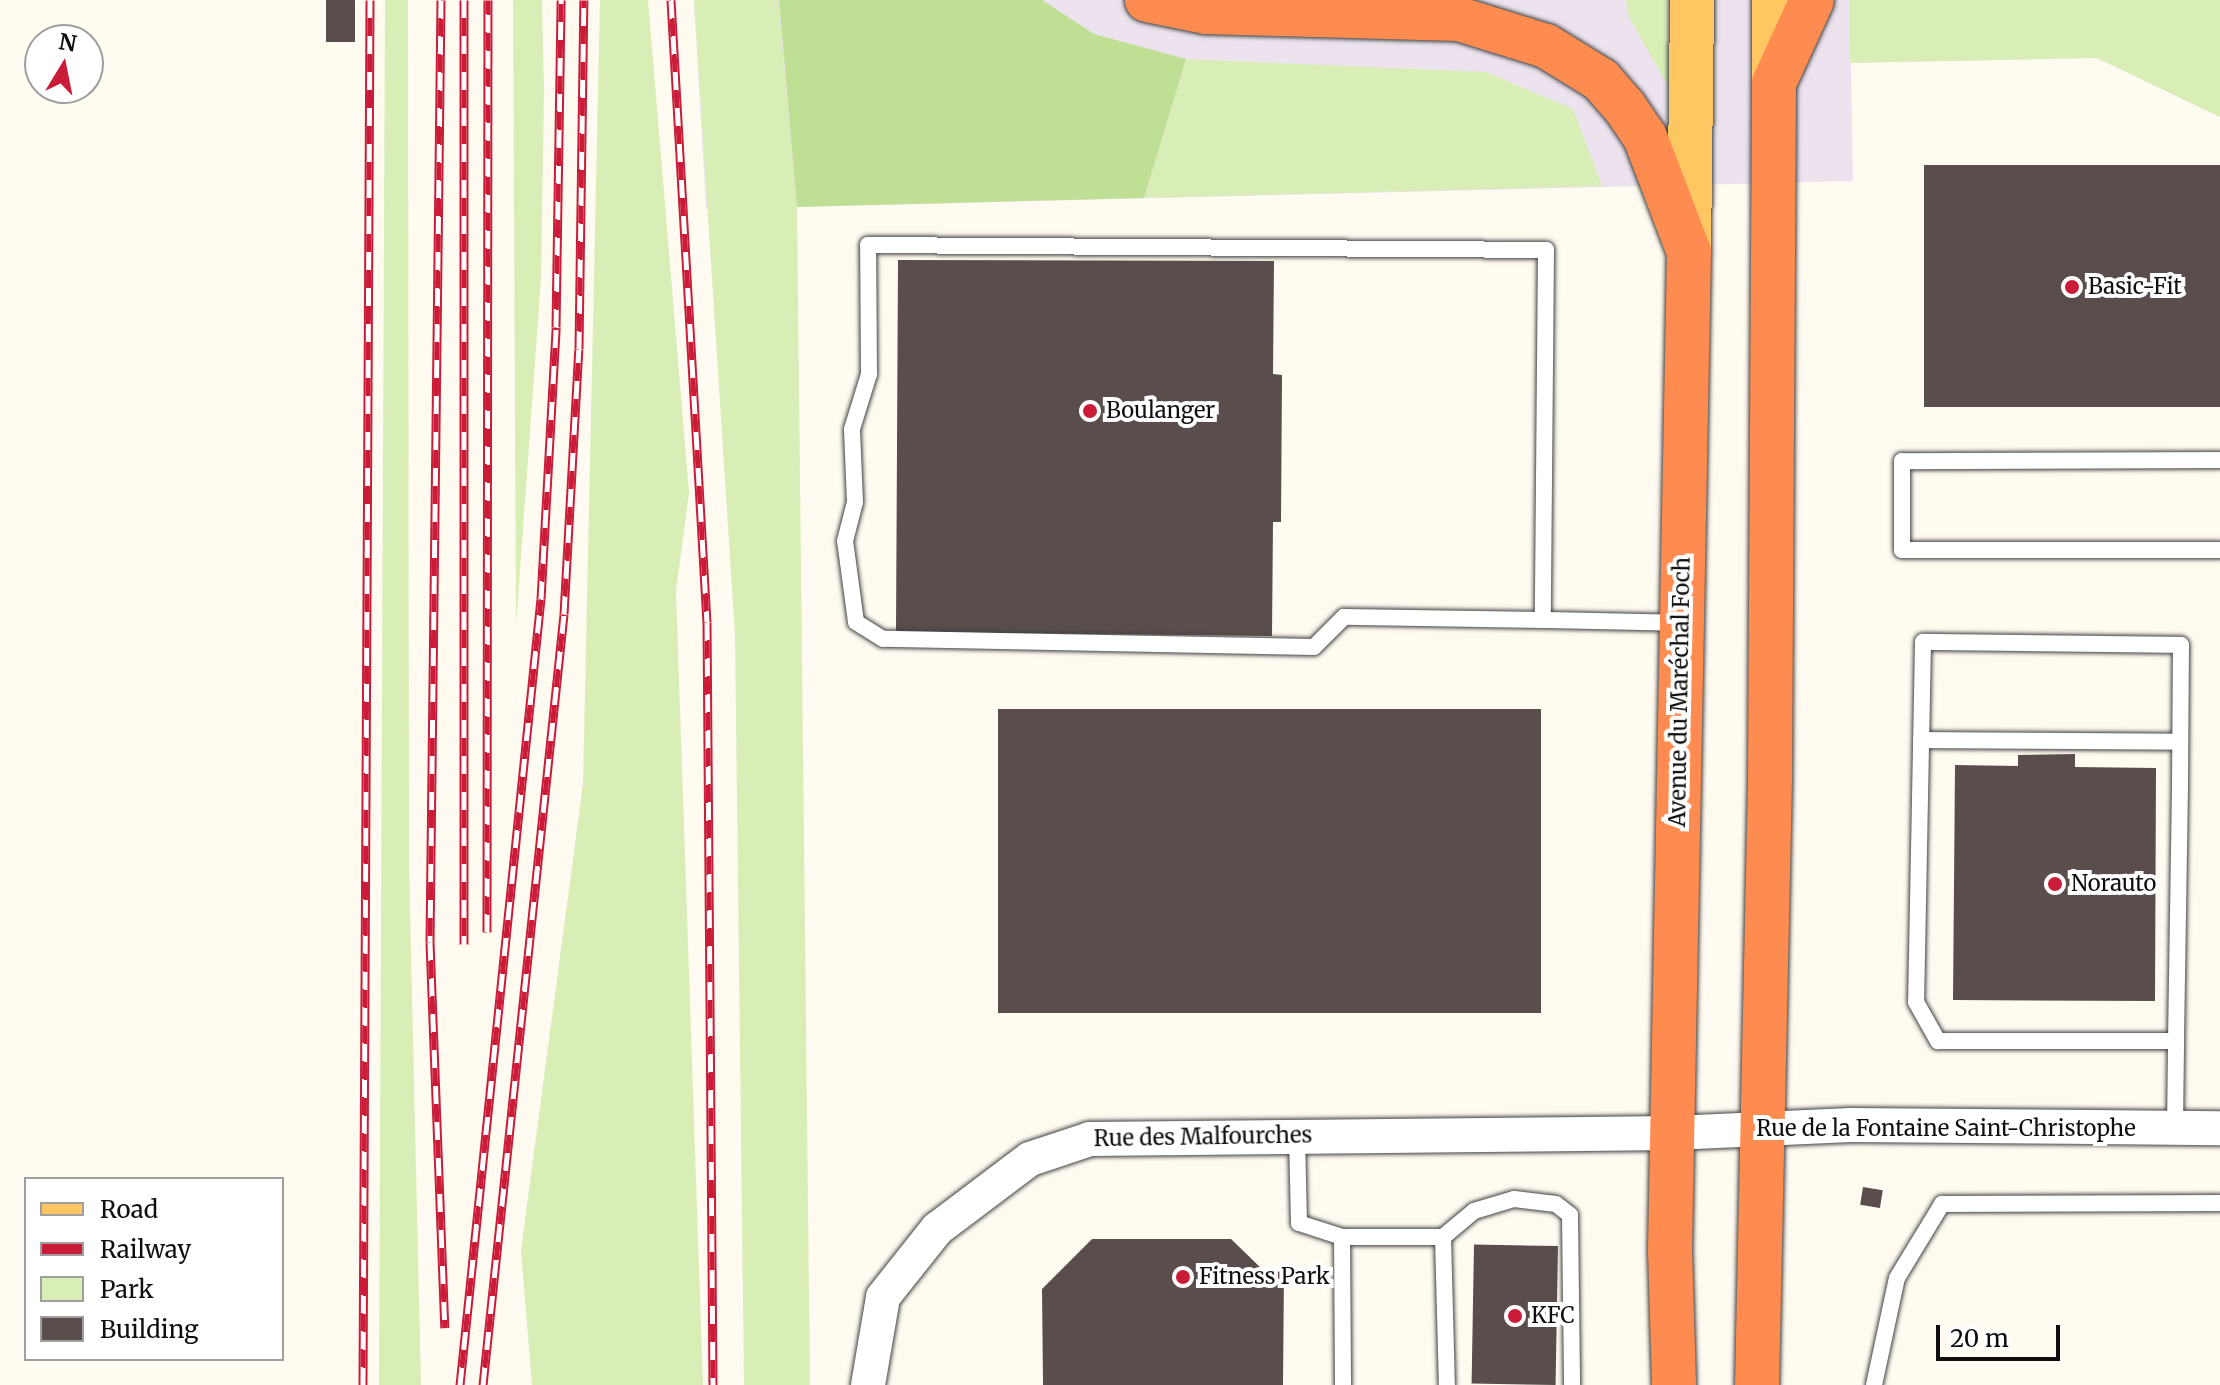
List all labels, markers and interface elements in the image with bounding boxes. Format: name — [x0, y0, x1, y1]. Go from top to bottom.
north arrow — [24, 24, 104, 104]
text: N — [57, 27, 79, 58]
place label: Basic-Fit — [2088, 274, 2182, 300]
marker: Basic-Fit — [2063, 278, 2081, 296]
place label: Boulanger — [1106, 398, 1215, 424]
marker: Boulanger — [1081, 402, 1099, 420]
street label: Avenue du Maréchal Foch — [1664, 557, 1696, 827]
place label: Norauto — [2071, 871, 2156, 897]
marker: Norauto — [2046, 875, 2064, 893]
street label: Rue de la Fontaine Saint-Christophe — [1756, 1116, 2136, 1142]
street label: Rue des Malfourches — [1094, 1122, 1312, 1152]
legend — [24, 1177, 284, 1361]
text: Road — [100, 1194, 158, 1225]
text: Railway — [100, 1234, 191, 1265]
place label: Fitness Park — [1199, 1264, 1330, 1290]
marker: Fitness Park — [1174, 1268, 1192, 1286]
text: Park — [100, 1274, 153, 1305]
place label: KFC — [1531, 1303, 1575, 1329]
marker: KFC — [1506, 1307, 1524, 1325]
scale bar — [1940, 1309, 2064, 1359]
text: Building — [100, 1314, 199, 1345]
text: 20 m — [1950, 1323, 2009, 1354]

